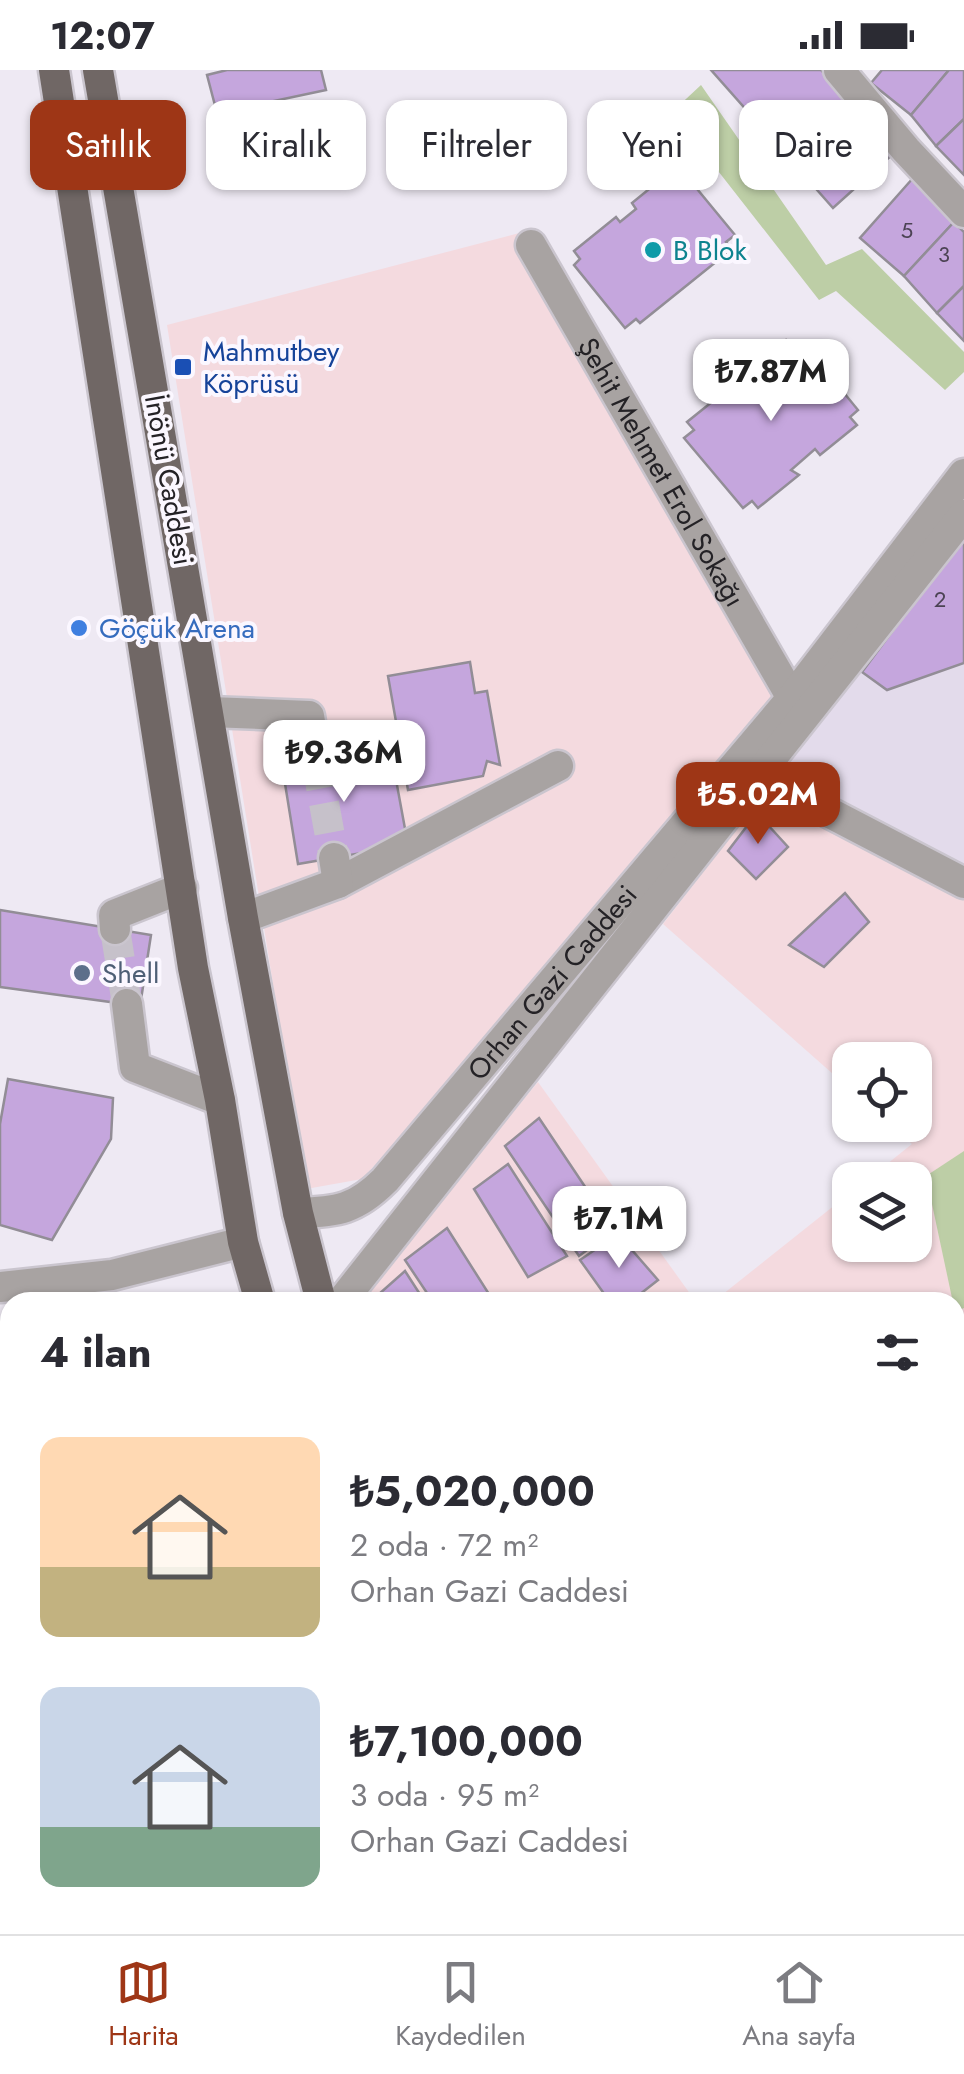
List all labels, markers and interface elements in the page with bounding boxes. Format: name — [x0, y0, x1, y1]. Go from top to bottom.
text: 12:07 — [50, 8, 155, 63]
chip: Satılık — [30, 100, 186, 190]
chip: Kiralık — [206, 100, 366, 190]
chip: Filtreler — [386, 100, 567, 190]
chip: Yeni — [587, 100, 719, 190]
chip: Daire — [739, 100, 888, 190]
house number: 5 — [901, 214, 913, 246]
place label: B Blok — [673, 230, 747, 271]
house number: 3 — [938, 238, 950, 270]
marker: B Blok — [642, 239, 664, 261]
street label: Şehit Mehmet Erol Sokağı — [568, 330, 756, 614]
place label: Mahmutbey Köprüsü — [203, 331, 340, 404]
pin: ₺7.87M — [690, 339, 852, 424]
text: ₺7.87M — [715, 348, 827, 394]
marker: Mahmutbey Köprüsü — [172, 356, 194, 378]
street label: İnönü Caddesi — [134, 392, 204, 568]
house number: 2 — [934, 583, 946, 615]
place label: Göçük Arena — [99, 608, 255, 649]
marker: Göçük Arena — [68, 617, 90, 639]
pin: ₺9.36M — [263, 720, 425, 805]
text: ₺9.36M — [285, 729, 403, 775]
pin: ₺5.02M — [677, 762, 839, 847]
text: ₺5.02M — [698, 771, 818, 817]
street label: Orhan Gazi Caddesi — [457, 876, 646, 1089]
place label: Shell — [102, 953, 159, 994]
marker: Shell — [71, 962, 93, 984]
map controls — [832, 1042, 932, 1262]
button: locate — [832, 1042, 932, 1142]
button: layers — [832, 1162, 932, 1262]
pin: ₺7.1M — [549, 1186, 689, 1271]
text: ₺7.1M — [574, 1195, 664, 1241]
text: 4 ilan — [40, 1322, 152, 1383]
icon: filters — [870, 1325, 925, 1380]
text: ₺5,020,000 — [350, 1461, 595, 1522]
icon: home — [120, 1477, 240, 1597]
text: 2 oda · 72 m² — [350, 1522, 538, 1568]
text: Orhan Gazi Caddesi — [350, 1568, 629, 1614]
text: ₺7,100,000 — [350, 1711, 583, 1772]
icon: home — [120, 1727, 240, 1847]
text: 3 oda · 95 m² — [350, 1772, 539, 1818]
text: Orhan Gazi Caddesi — [350, 1818, 629, 1864]
tab: Harita — [108, 1955, 179, 2056]
tab: Kaydedilen — [395, 1955, 526, 2056]
tab: Ana sayfa — [742, 1955, 856, 2056]

